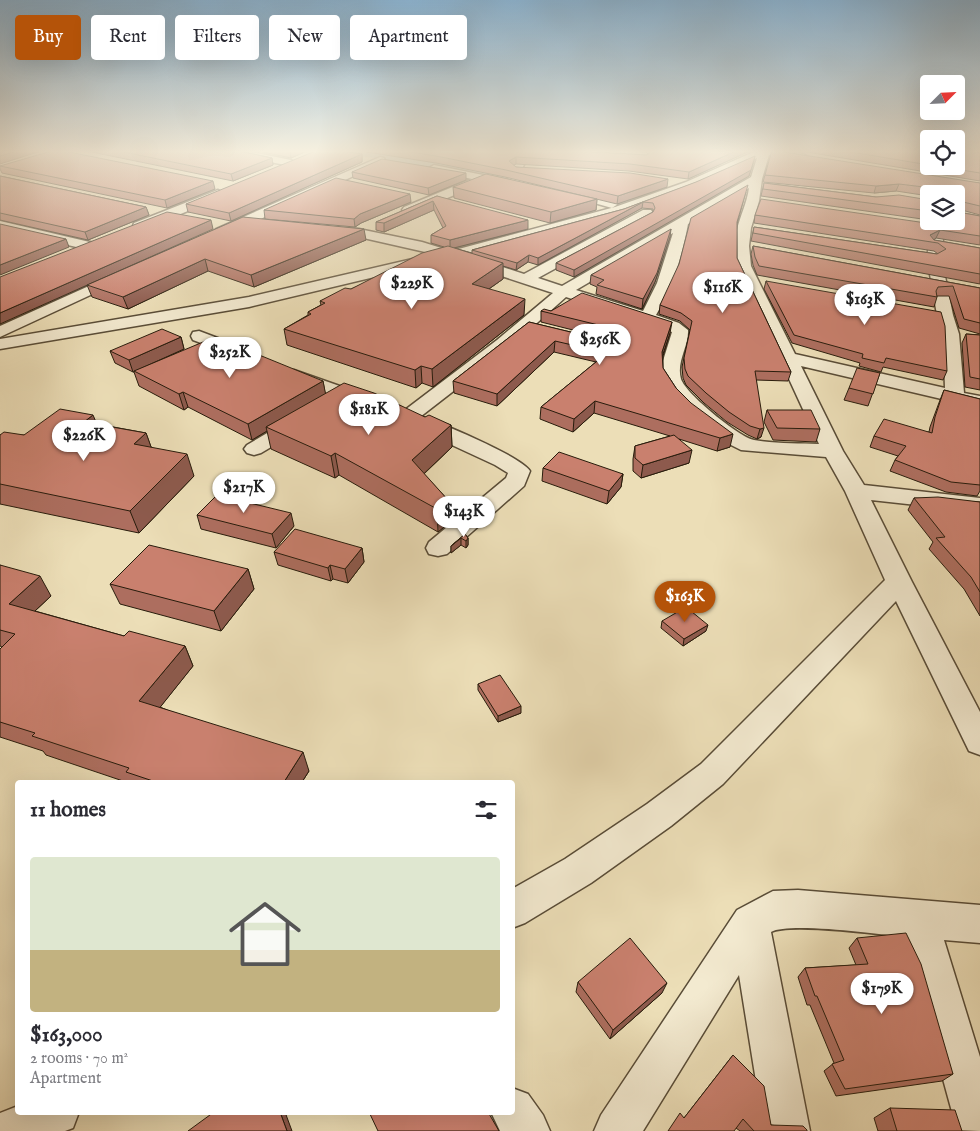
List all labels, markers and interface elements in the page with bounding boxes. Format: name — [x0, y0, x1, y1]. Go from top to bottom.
chip: Buy — [15, 15, 81, 60]
chip: Rent — [91, 15, 165, 60]
chip: Filters — [175, 15, 259, 60]
chip: New — [269, 15, 340, 60]
chip: Apartment — [350, 15, 467, 60]
north arrow — [920, 75, 965, 120]
map controls — [920, 75, 965, 230]
button: locate — [920, 130, 965, 175]
button: layers — [920, 185, 965, 230]
pin: $229K — [377, 268, 447, 310]
pin: $116K — [688, 272, 758, 314]
text: $229K — [391, 274, 433, 294]
text: $116K — [703, 278, 743, 298]
pin: $163K — [830, 284, 900, 326]
text: $163K — [845, 290, 885, 310]
pin: $256K — [565, 324, 635, 366]
text: $256K — [580, 330, 620, 350]
pin: $252K — [195, 336, 265, 379]
text: $252K — [209, 343, 251, 363]
pin: $181K — [334, 394, 404, 436]
text: $181K — [350, 400, 388, 420]
pin: $226K — [49, 420, 119, 462]
text: $226K — [63, 426, 105, 446]
pin: $217K — [209, 472, 279, 514]
text: $217K — [223, 478, 265, 498]
pin: $143K — [429, 496, 499, 538]
text: $143K — [444, 502, 484, 522]
pin: $163K — [650, 580, 720, 623]
text: $163K — [665, 587, 705, 607]
icon: filters — [472, 796, 500, 824]
text: 11 homes — [30, 797, 106, 824]
icon: home — [220, 889, 310, 979]
pin: $179K — [847, 972, 917, 1015]
text: $179K — [862, 979, 902, 999]
text: $163,000 — [30, 1022, 103, 1049]
text: 2 rooms · 70 m² — [30, 1049, 128, 1069]
text: Apartment — [30, 1069, 101, 1089]

